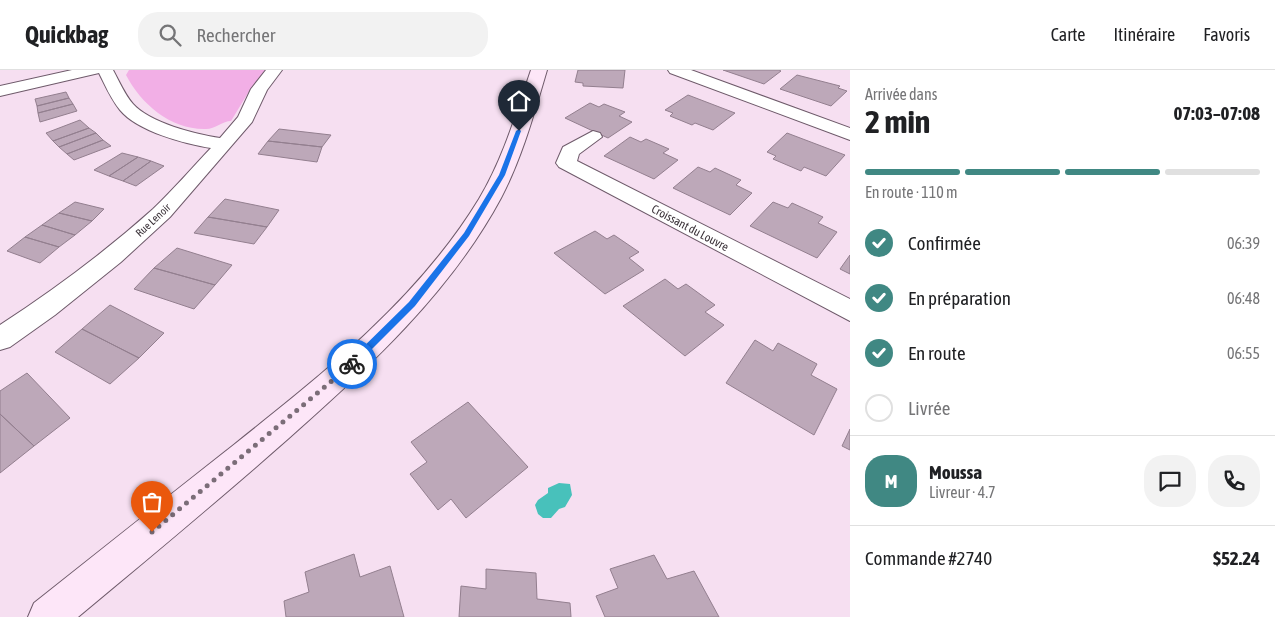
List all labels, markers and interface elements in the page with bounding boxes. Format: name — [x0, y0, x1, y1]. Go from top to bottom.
search box — [138, 12, 488, 57]
text: Quickbag — [25, 21, 108, 48]
icon: search — [156, 21, 184, 49]
text: Rechercher — [196, 24, 275, 46]
text: Carte — [1051, 24, 1085, 45]
text: Itinéraire — [1113, 24, 1175, 45]
text: Favoris — [1203, 24, 1250, 45]
pin — [498, 80, 540, 131]
text: Arrivée dans — [865, 85, 937, 103]
icon: home — [505, 87, 533, 115]
text: 07:03–07:08 — [1173, 102, 1260, 124]
text: 2 min — [865, 103, 930, 140]
text: En route · 110 m — [865, 183, 958, 201]
street label: Rue Lenoir — [133, 200, 173, 239]
street label: Croissant du Louvre — [649, 202, 731, 254]
icon: check — [865, 229, 893, 257]
text: Confirmée — [908, 232, 981, 254]
text: 06:39 — [1227, 234, 1260, 252]
icon: check — [865, 284, 893, 312]
text: En préparation — [908, 287, 1011, 309]
text: 06:48 — [1227, 289, 1260, 307]
courier — [327, 339, 377, 389]
icon: check — [865, 339, 893, 367]
text: En route — [908, 342, 966, 364]
text: 06:55 — [1227, 344, 1260, 362]
icon: bike — [338, 350, 366, 378]
text: Livrée — [908, 397, 950, 419]
button: chat — [1144, 455, 1196, 507]
button: phone — [1208, 455, 1260, 507]
text: Moussa — [929, 461, 982, 483]
text: M — [885, 470, 897, 492]
pin — [131, 481, 173, 532]
text: Livreur · 4.7 — [929, 483, 996, 501]
icon: bag — [138, 488, 166, 516]
text: Commande #2740 — [865, 547, 992, 569]
text: $52.24 — [1213, 547, 1260, 569]

